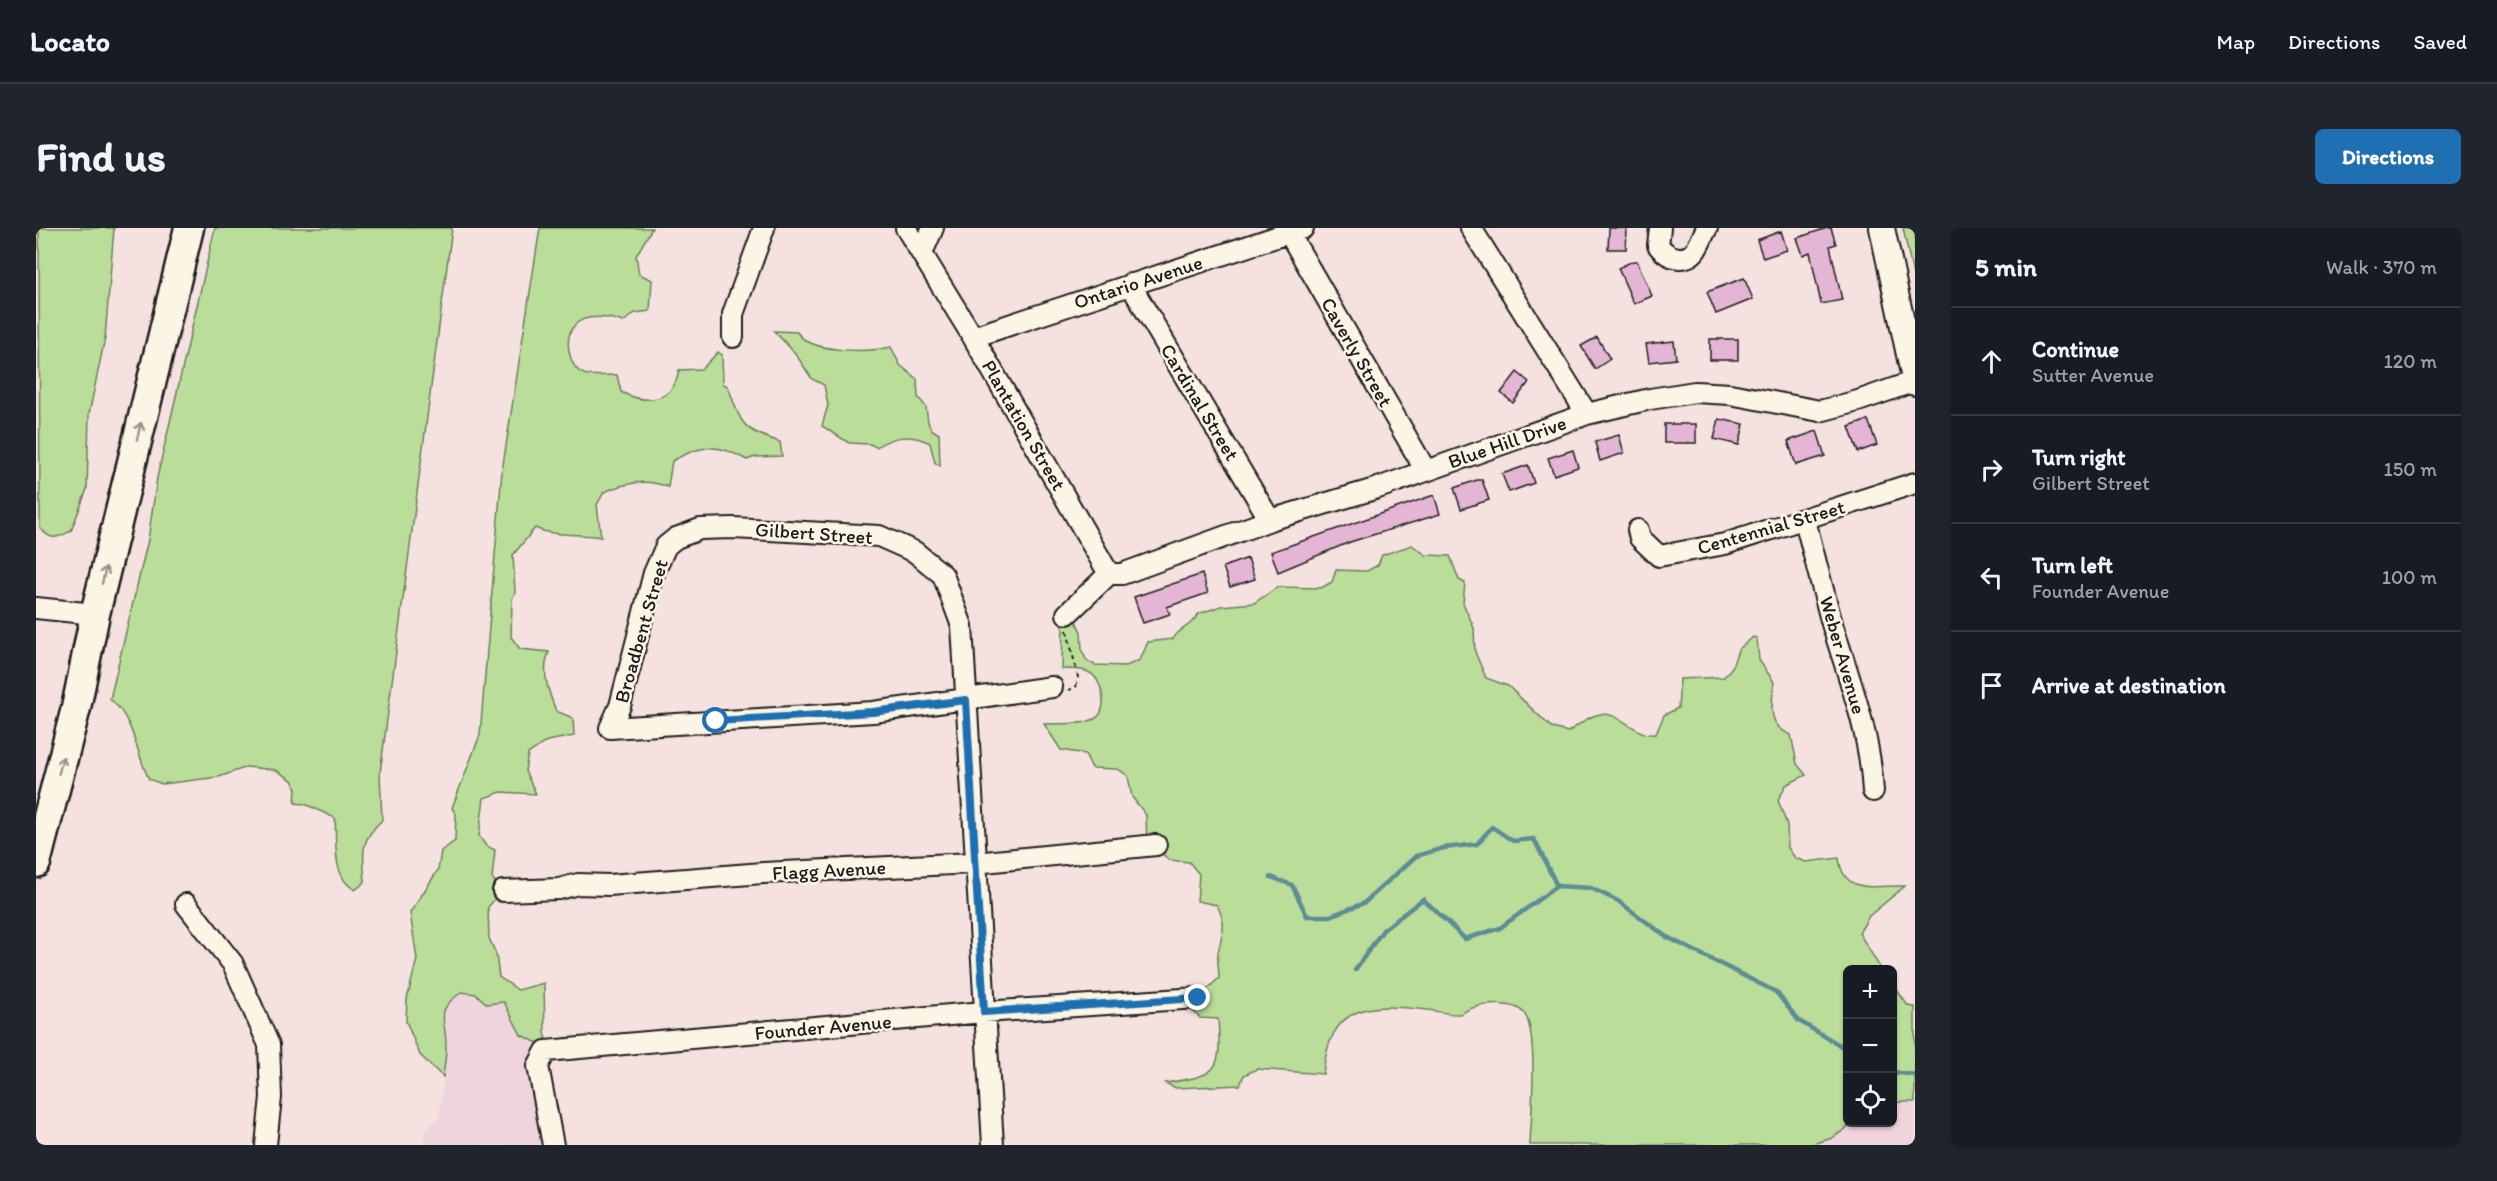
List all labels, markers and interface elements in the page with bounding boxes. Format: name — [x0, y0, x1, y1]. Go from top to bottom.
text: Locato — [30, 24, 110, 58]
text: Map — [2217, 29, 2255, 54]
text: Directions — [2288, 29, 2380, 54]
text: Saved — [2413, 29, 2467, 54]
button: Directions — [2315, 129, 2461, 184]
text: Find us — [36, 131, 166, 182]
street label: Ontario Avenue — [1071, 250, 1205, 314]
text: 5 min — [1975, 251, 2037, 283]
text: Walk · 370 m — [2326, 255, 2437, 279]
street label: Caverly Street — [1316, 293, 1398, 411]
text: Continue — [2032, 336, 2119, 363]
street label: Cardinal Street — [1156, 339, 1244, 465]
icon: ahead — [1975, 345, 2008, 378]
text: 120 m — [2384, 349, 2437, 373]
street label: Plantation Street — [977, 355, 1071, 495]
text: Sutter Avenue — [2032, 363, 2154, 387]
street label: Blue Hill Drive — [1445, 411, 1569, 473]
one-way arrow — [133, 422, 145, 441]
text: Turn right — [2032, 444, 2126, 471]
icon: right — [1975, 453, 2008, 486]
text: 150 m — [2384, 457, 2437, 481]
text: Gilbert Street — [2032, 471, 2150, 495]
street label: Centennial Street — [1694, 494, 1848, 560]
street label: Gilbert Street — [754, 517, 874, 549]
text: Turn left — [2032, 552, 2113, 579]
street label: Broadbent Street — [609, 556, 673, 706]
icon: left — [1975, 561, 2008, 594]
text: 100 m — [2382, 565, 2437, 589]
one-way arrow — [99, 566, 110, 585]
text: Founder Avenue — [2032, 579, 2169, 603]
street label: Weber Avenue — [1815, 593, 1871, 717]
icon: arrive — [1975, 669, 2008, 702]
text: Arrive at destination — [2032, 672, 2226, 699]
route start — [702, 707, 728, 733]
one-way arrow — [56, 756, 68, 775]
street label: Flagg Avenue — [772, 855, 886, 885]
map controls — [1843, 965, 1897, 1127]
button: + — [1843, 965, 1897, 1019]
route end — [1184, 984, 1210, 1010]
street label: Founder Avenue — [754, 1009, 892, 1045]
button: − — [1843, 1019, 1897, 1073]
button: locate — [1843, 1073, 1897, 1127]

